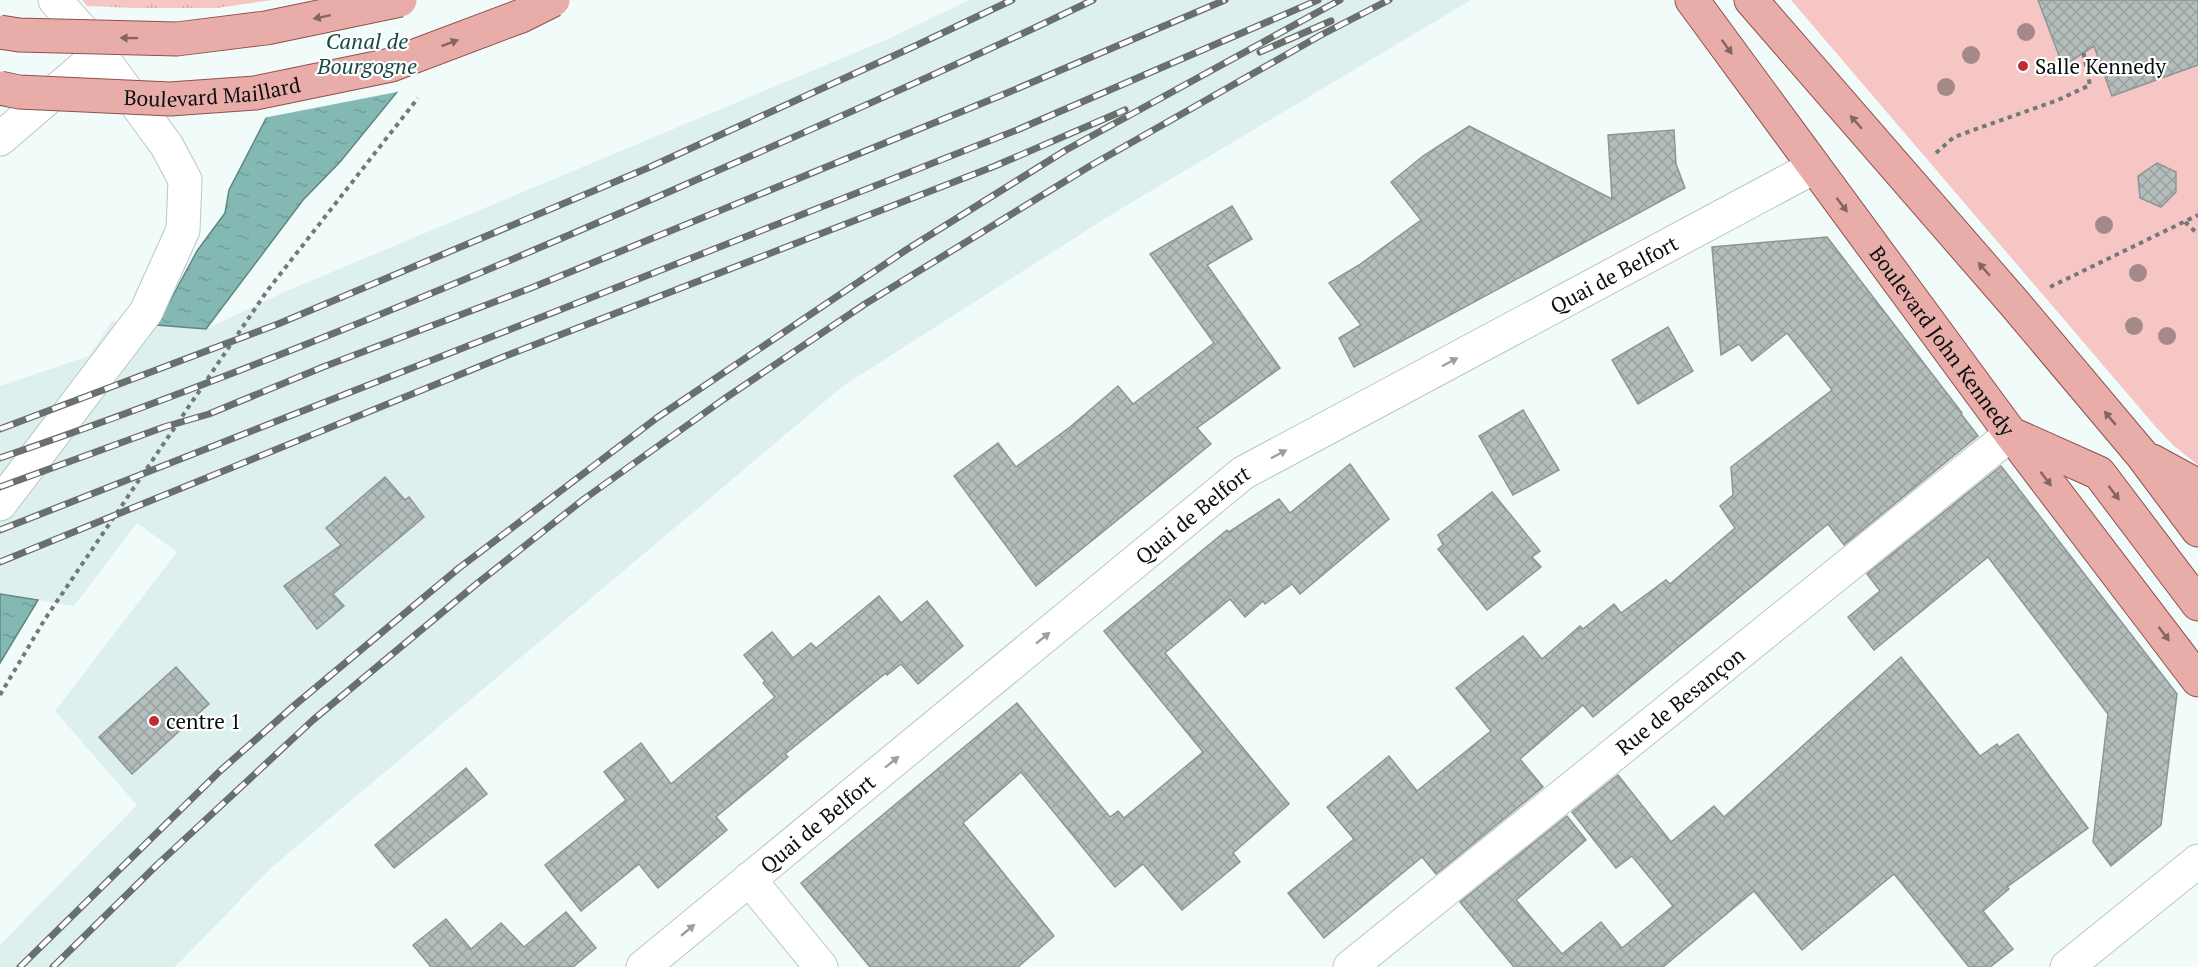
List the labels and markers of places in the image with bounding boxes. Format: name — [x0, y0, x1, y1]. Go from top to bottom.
place label: Salle Kennedy — [2035, 52, 2166, 80]
marker: Salle Kennedy — [2016, 59, 2030, 73]
place label: centre 1 — [166, 707, 241, 735]
marker: centre 1 — [147, 714, 161, 728]

